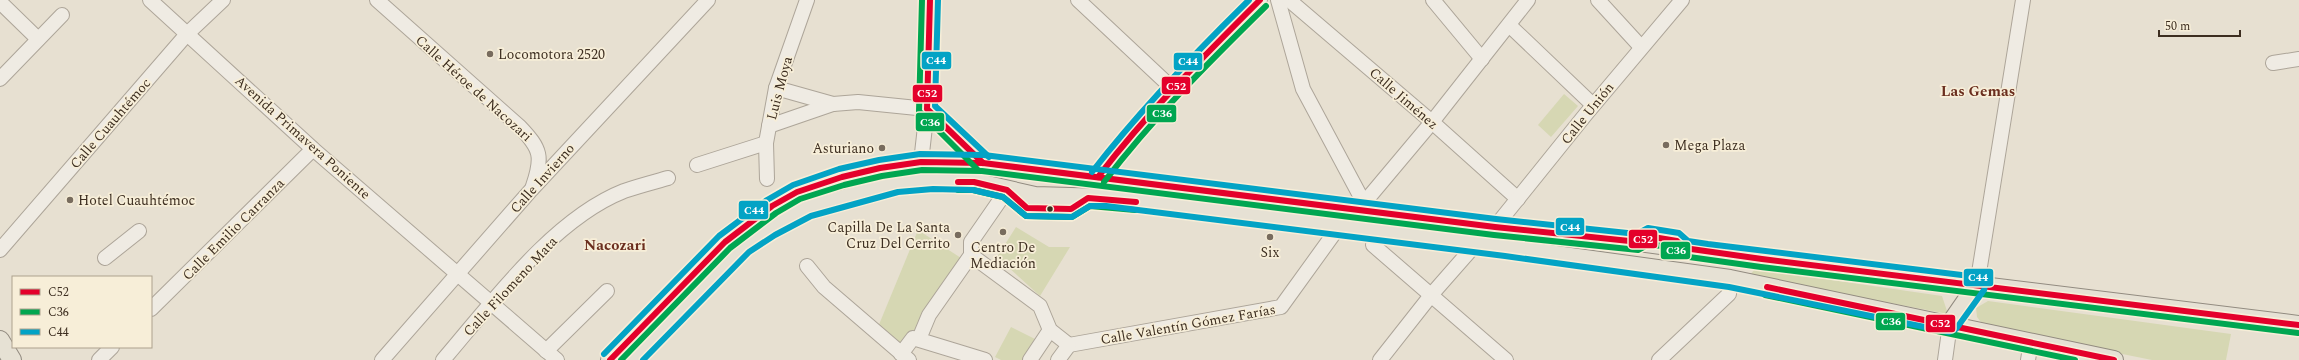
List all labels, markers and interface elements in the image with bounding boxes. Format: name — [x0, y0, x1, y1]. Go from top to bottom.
scale bar — [2159, 12, 2240, 38]
text: 50 m — [2165, 17, 2190, 36]
street label: Calle Héroe de Nacozari — [411, 30, 537, 147]
place label: Locomotora 2520 — [498, 44, 605, 65]
marker: Locomotora 2520 — [485, 49, 495, 59]
line badge: C44 — [921, 51, 952, 70]
text: C44 — [926, 52, 947, 69]
line badge: C44 — [1173, 52, 1203, 71]
text: C44 — [1178, 53, 1199, 70]
street label: Luis Moya — [761, 54, 798, 122]
street label: Calle Jiménez — [1364, 62, 1443, 134]
street label: Avenida Primavera Poniente — [230, 71, 375, 204]
street label: Calle Cuauhtémoc — [65, 73, 156, 173]
line badge: C52 — [1161, 76, 1191, 95]
text: C52 — [1166, 78, 1186, 95]
street label: Calle Unión — [1556, 78, 1619, 149]
district label: Las Gemas — [1941, 80, 2015, 103]
line badge: C52 — [912, 84, 943, 103]
text: C52 — [917, 85, 937, 102]
line badge: C36 — [1146, 104, 1177, 123]
text: C36 — [1152, 105, 1172, 122]
line badge: C36 — [915, 112, 945, 132]
text: C36 — [920, 114, 940, 131]
place label: Mega Plaza — [1674, 135, 1746, 156]
place label: Asturiano — [812, 138, 874, 159]
street label: Calle Invierno — [505, 139, 580, 218]
marker: Mega Plaza — [1661, 140, 1671, 150]
marker: Asturiano — [877, 143, 887, 153]
street label: Calle Emilio Carranza — [177, 173, 289, 285]
place label: Hotel Cuauhtémoc — [78, 190, 196, 211]
marker: Hotel Cuauhtémoc — [65, 195, 75, 205]
line badge: C44 — [738, 200, 769, 220]
text: C44 — [744, 202, 765, 219]
unlabelled marker — [1045, 204, 1055, 214]
place label: Capilla De La Santa Cruz Del Cerrito — [827, 217, 950, 254]
line badge: C44 — [1555, 217, 1585, 236]
text: C44 — [1560, 219, 1581, 236]
marker: Centro De Mediación — [998, 227, 1008, 237]
line badge: C52 — [1628, 229, 1658, 249]
marker: Capilla De La Santa Cruz Del Cerrito — [953, 230, 963, 240]
text: C52 — [1633, 231, 1653, 248]
street label: Calle Filomeno Mata — [458, 232, 562, 341]
marker: Six — [1265, 232, 1275, 242]
district label: Nacozari — [584, 234, 646, 257]
place label: Centro De Mediación — [970, 237, 1036, 274]
line badge: C36 — [1660, 241, 1691, 260]
place label: Six — [1261, 242, 1279, 263]
text: C36 — [1666, 242, 1686, 259]
line badge: C44 — [1963, 268, 1994, 287]
text: C44 — [1968, 269, 1989, 286]
legend — [12, 276, 152, 348]
text: C52 — [48, 283, 69, 302]
street label: Calle Valentín Gómez Farías — [1099, 299, 1277, 350]
text: C36 — [48, 303, 69, 322]
line badge: C36 — [1875, 312, 1906, 331]
text: C36 — [1881, 313, 1901, 330]
line badge: C52 — [1925, 314, 1956, 333]
text: C52 — [1930, 315, 1950, 332]
text: C44 — [48, 323, 69, 342]

